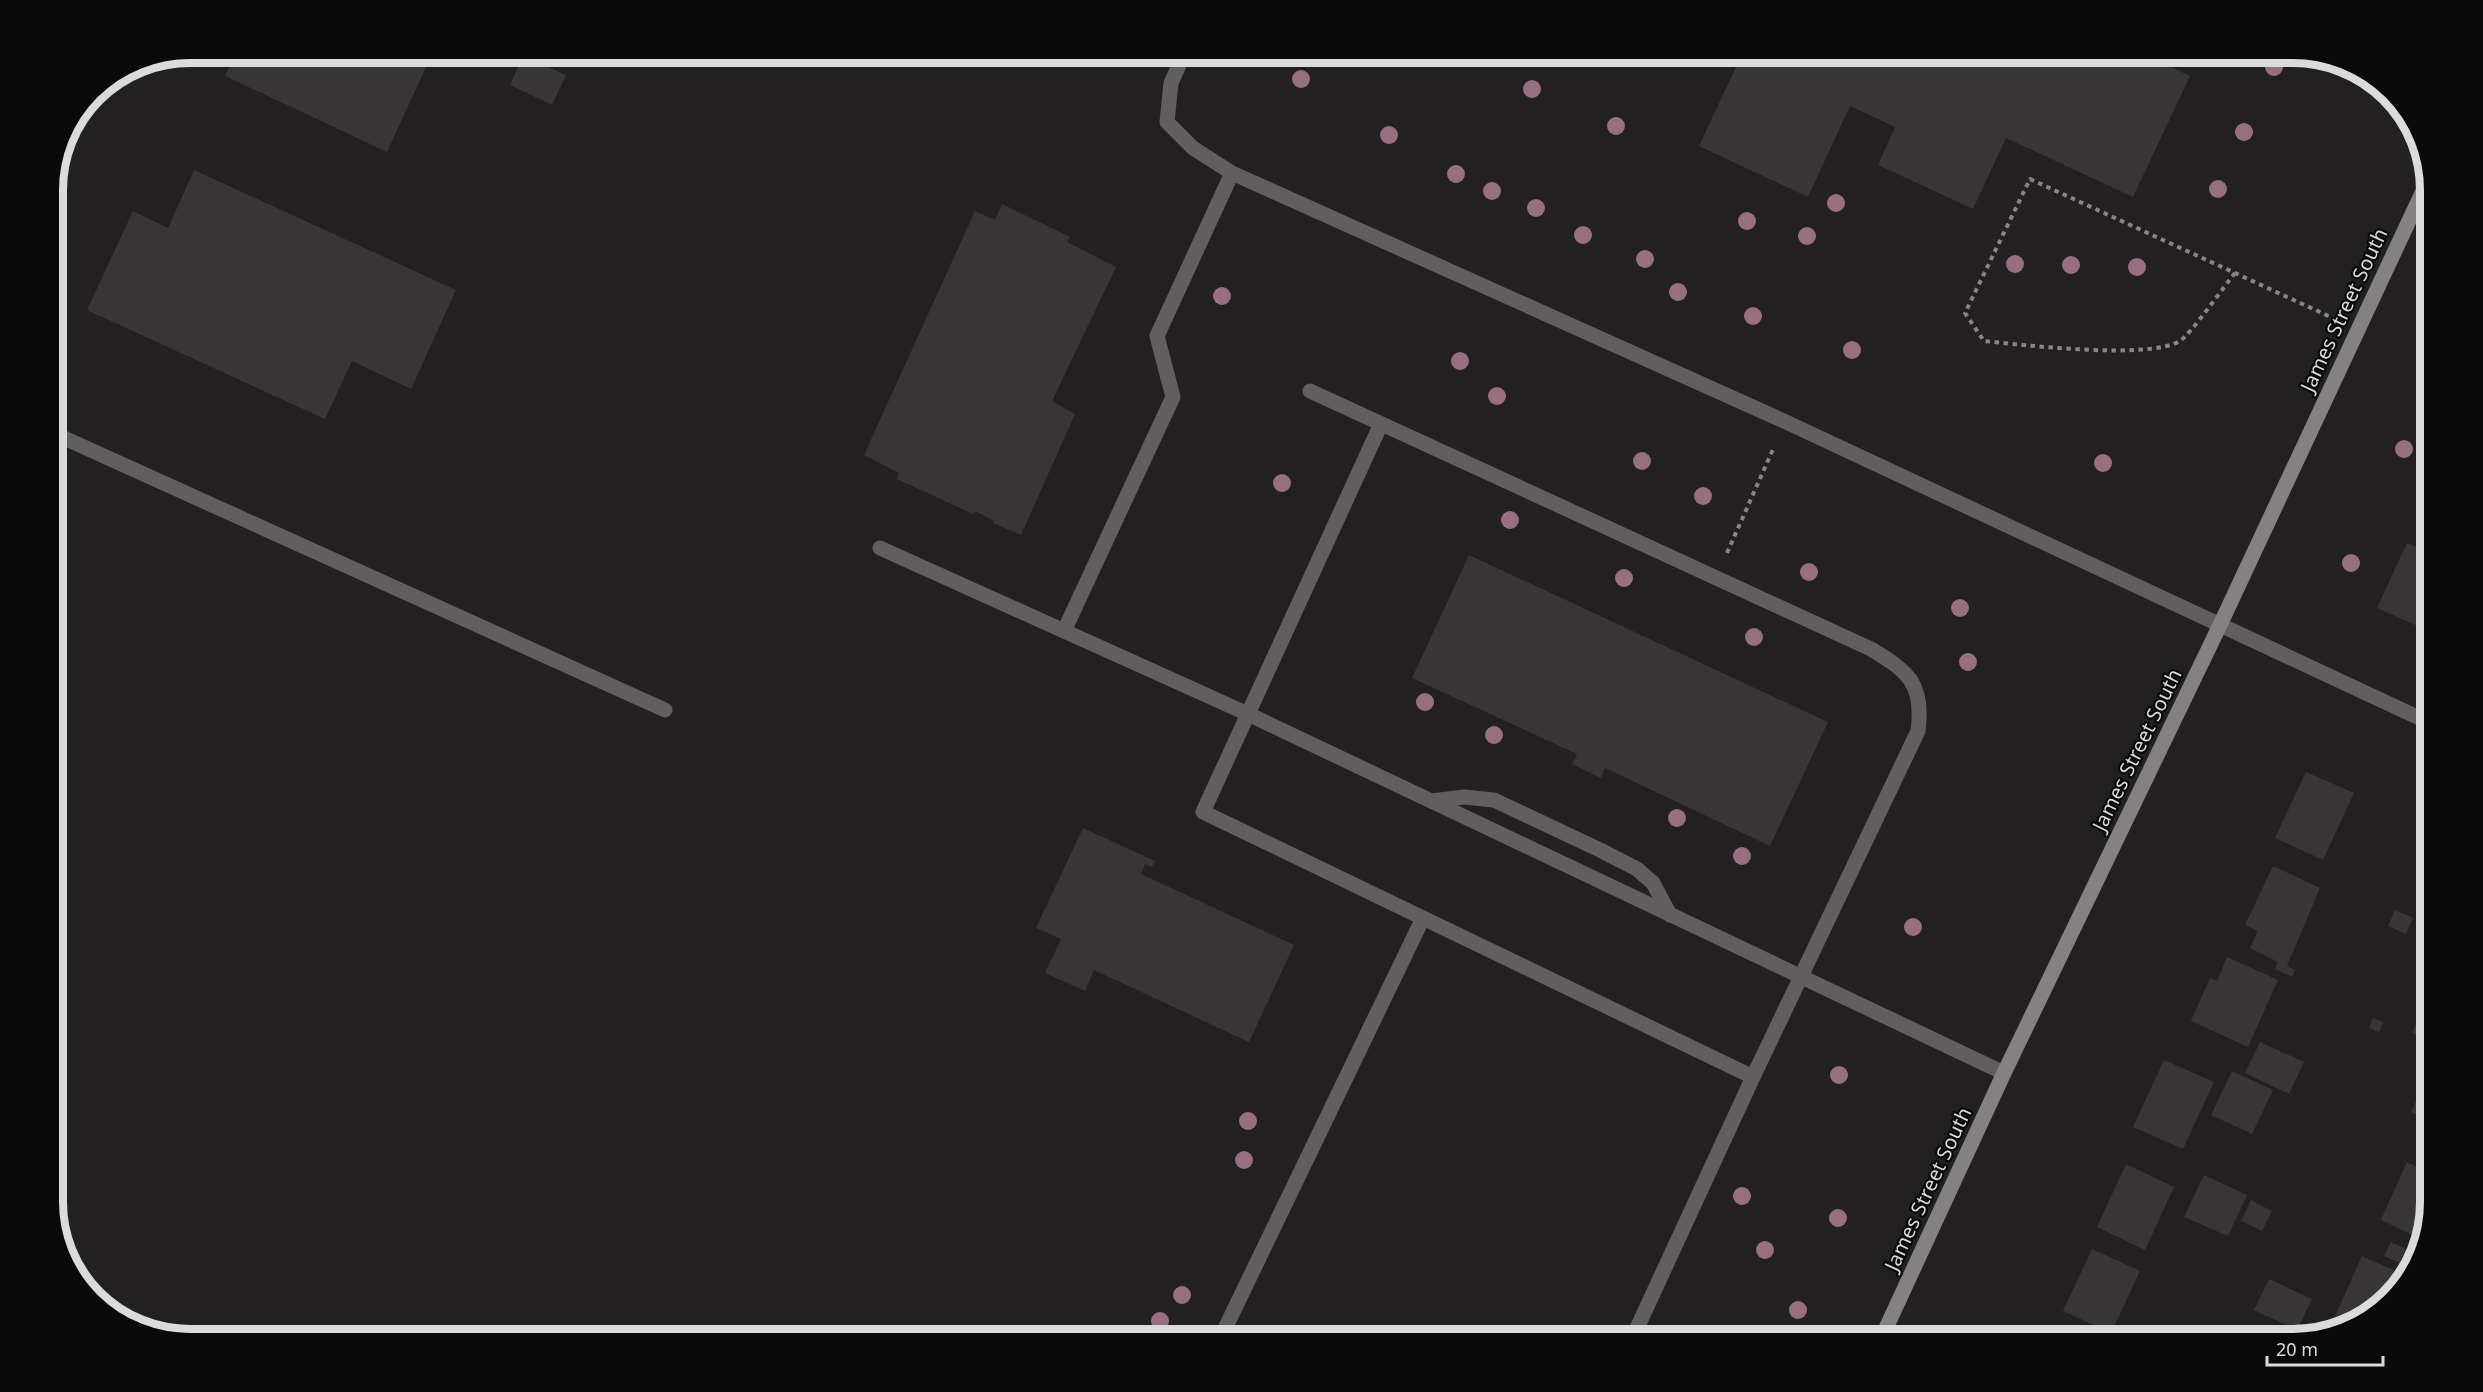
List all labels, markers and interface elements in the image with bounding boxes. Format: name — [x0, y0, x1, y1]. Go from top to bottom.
street label: James Street South — [2293, 224, 2393, 398]
street label: James Street South — [2085, 664, 2188, 837]
street label: James Street South — [1877, 1103, 1977, 1277]
scale bar — [2267, 1329, 2382, 1367]
text: 20 m — [2276, 1337, 2318, 1361]

